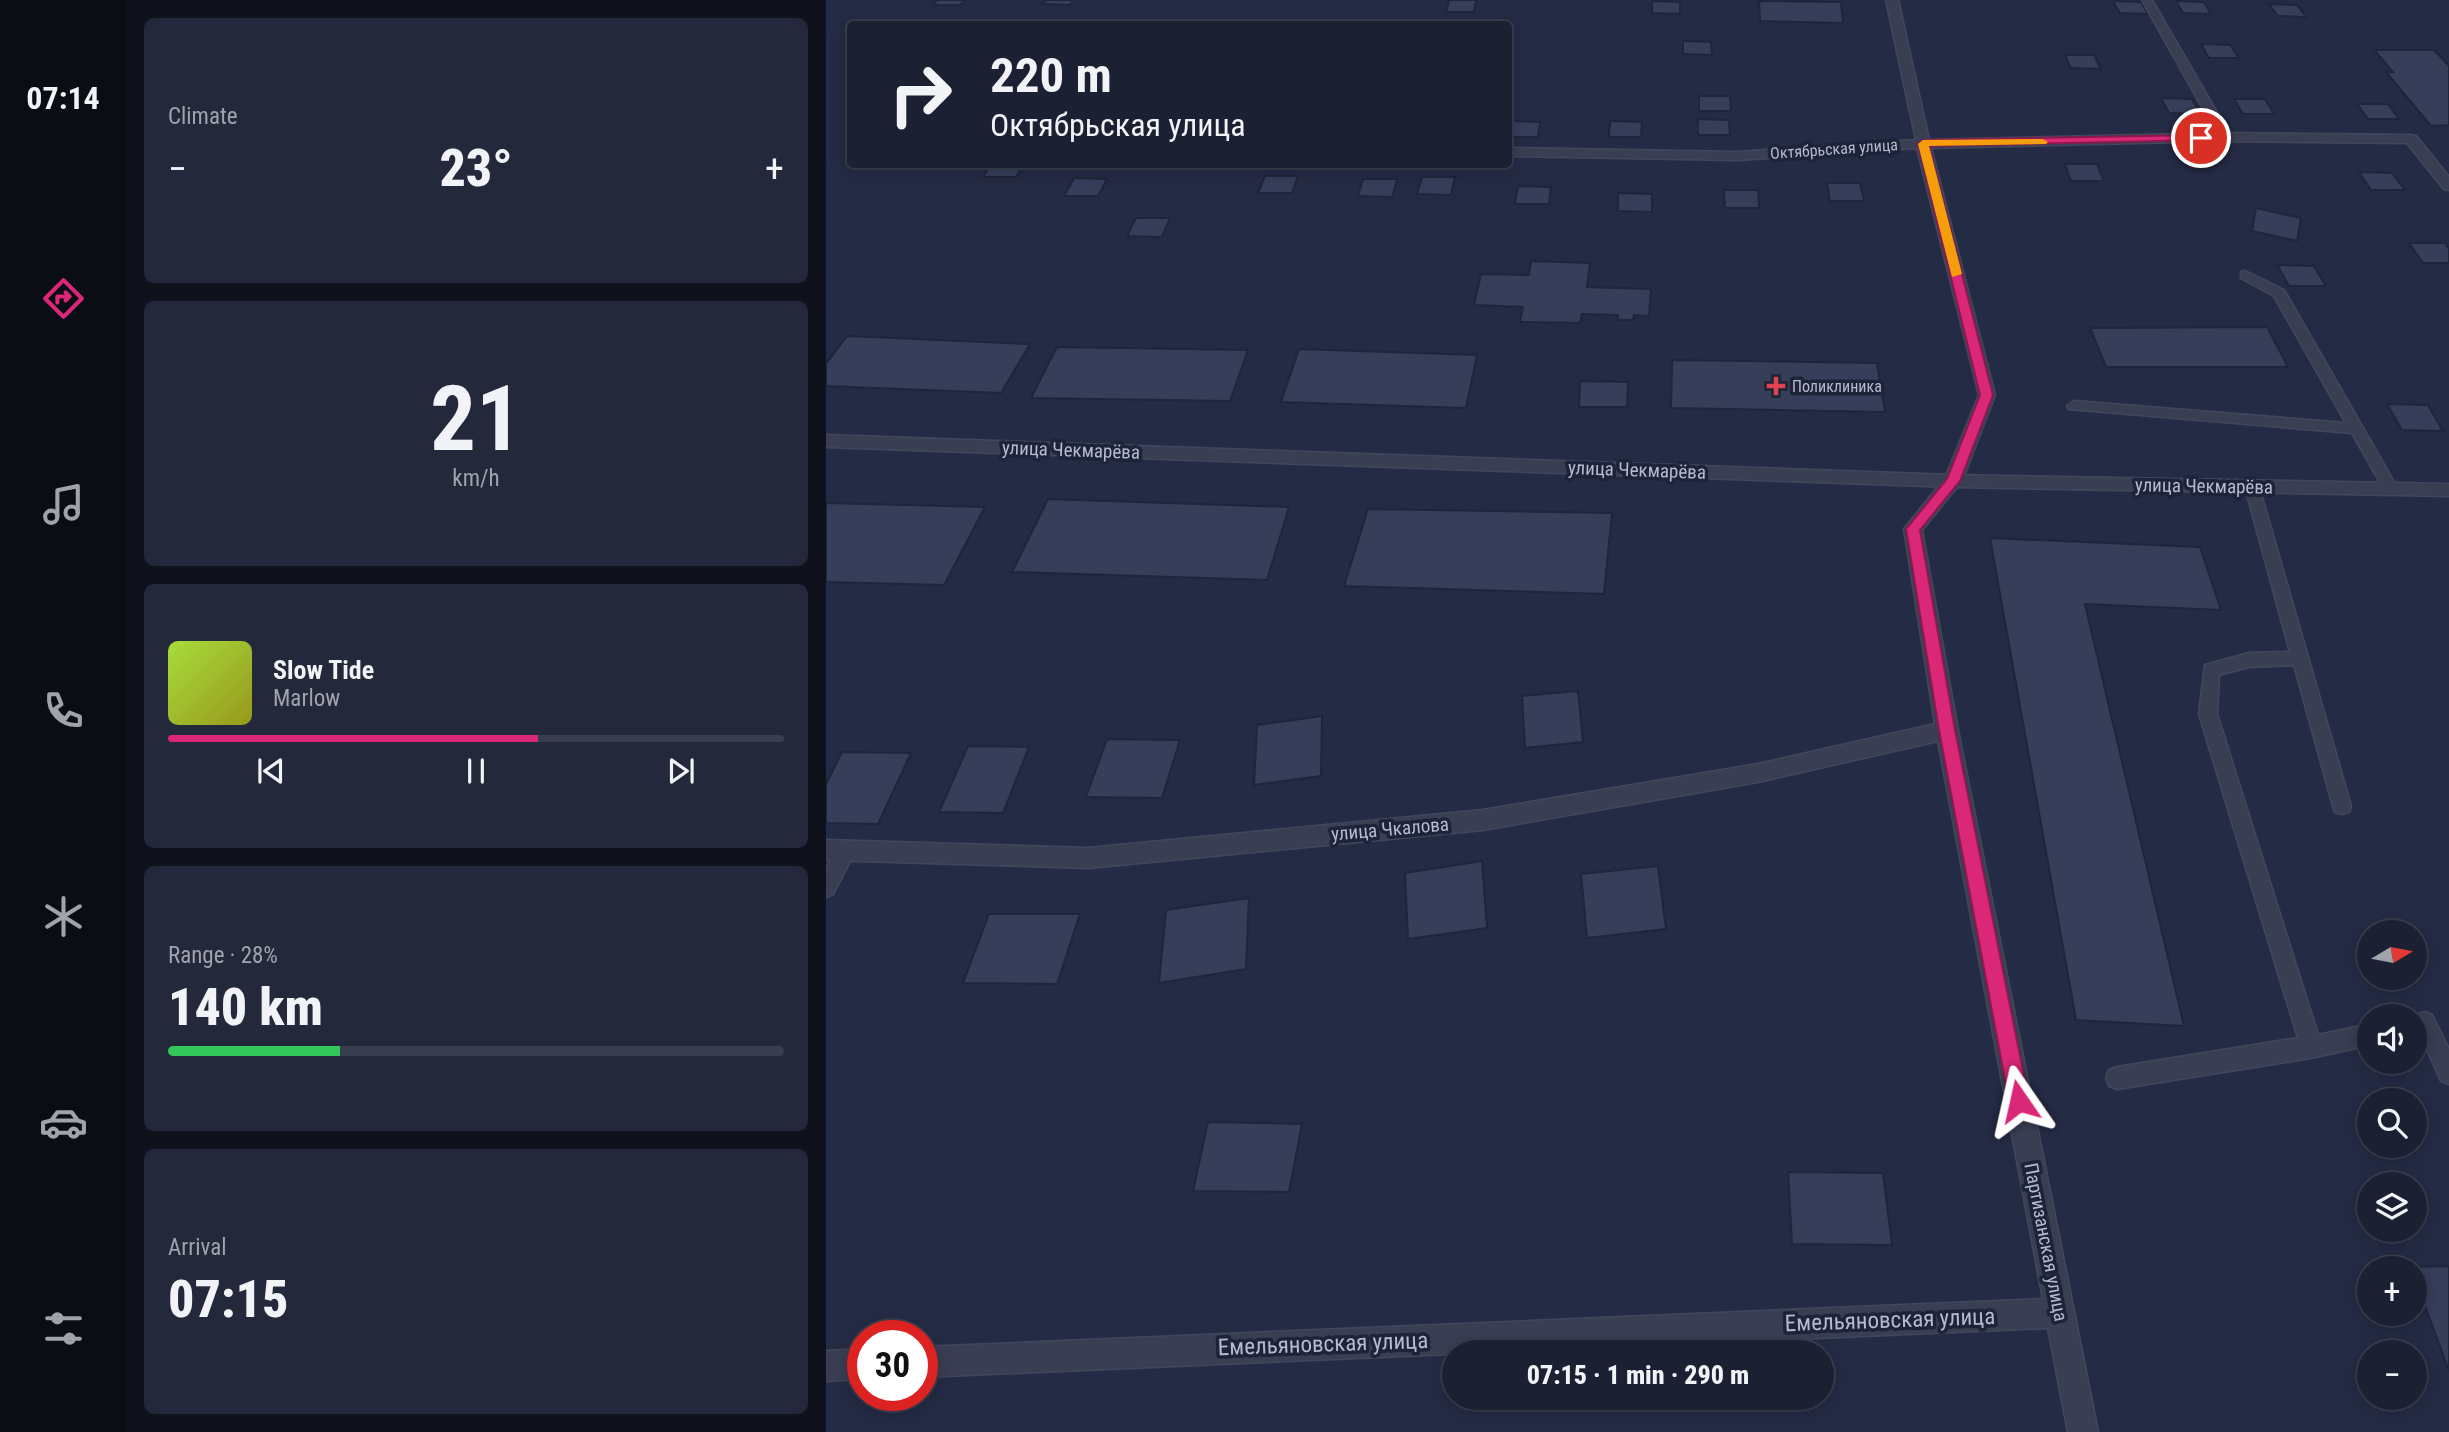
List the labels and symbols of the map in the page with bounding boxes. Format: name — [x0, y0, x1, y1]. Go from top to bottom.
pin — [2171, 108, 2231, 168]
street label: Октябрьская улица — [1770, 135, 1898, 163]
marker: Поликлиника — [1766, 376, 1786, 396]
place label: Поликлиника — [1792, 377, 1882, 396]
street label: улица Чекмарёва — [1002, 436, 1140, 464]
street label: улица Чекмарёва — [1568, 456, 1706, 484]
street label: улица Чекмарёва — [2135, 473, 2273, 499]
street label: улица Чкалова — [1330, 812, 1450, 846]
north arrow — [2357, 920, 2427, 990]
position arrow — [1982, 1064, 2056, 1138]
street label: Партизанская улица — [2019, 1161, 2073, 1323]
street label: Емельяновская улица — [1784, 1303, 1996, 1337]
speed limit sign: 30 — [847, 1320, 938, 1411]
street label: Емельяновская улица — [1217, 1327, 1429, 1361]

